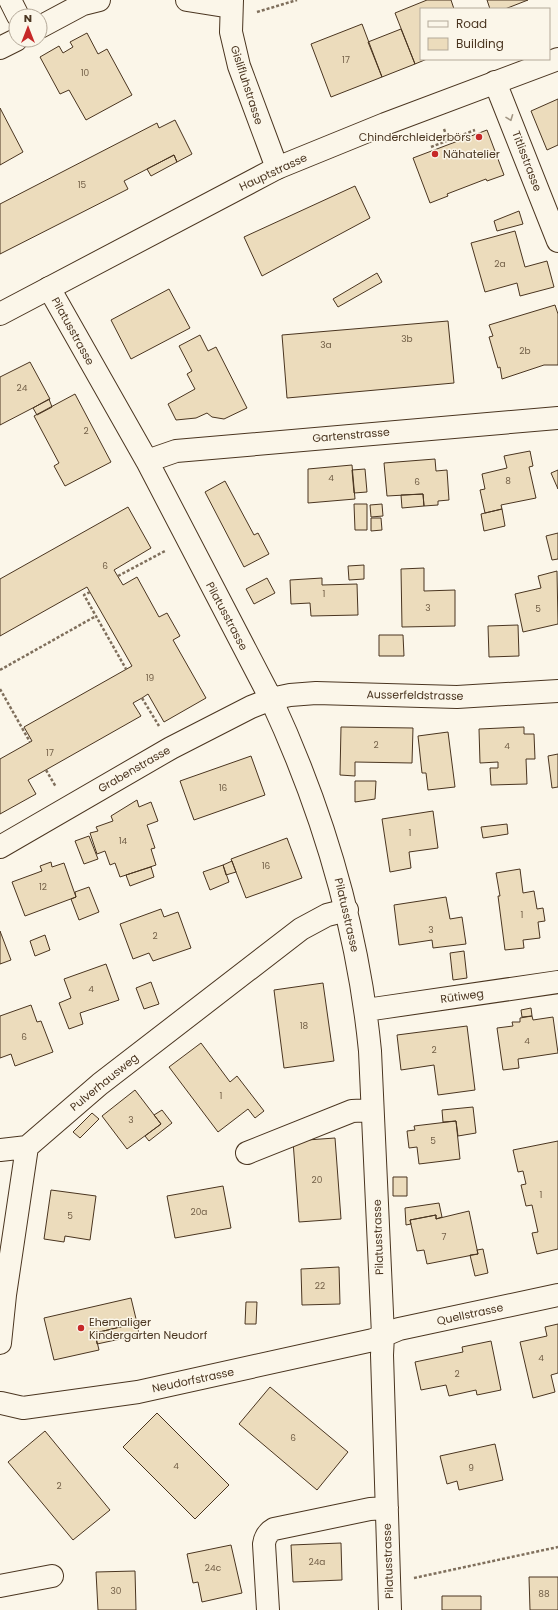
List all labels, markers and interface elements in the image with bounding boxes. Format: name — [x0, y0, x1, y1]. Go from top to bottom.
north arrow — [8, 8, 48, 48]
legend — [420, 8, 550, 60]
text: N — [24, 10, 32, 26]
text: Road — [456, 15, 487, 32]
text: Building — [456, 35, 504, 52]
street label: Gislifluhstrasse — [227, 43, 267, 127]
house number: 17 — [342, 54, 350, 66]
house number: 10 — [81, 67, 90, 79]
one-way arrow — [505, 114, 513, 122]
place label: Chinderchleiderbörs — [359, 129, 471, 145]
street label: Titlisstrasse — [508, 129, 546, 194]
marker: Chinderchleiderbörs — [474, 132, 484, 142]
place label: Nähatelier — [443, 146, 500, 162]
street label: Hauptstrasse — [236, 149, 310, 195]
marker: Nähatelier — [430, 149, 440, 159]
house number: 15 — [78, 179, 87, 191]
house number: 2a — [494, 258, 506, 270]
street label: Pilatusstrasse — [48, 294, 98, 368]
house number: 3b — [401, 333, 413, 345]
house number: 3a — [320, 339, 332, 351]
house number: 2b — [519, 345, 531, 357]
house number: 24 — [17, 382, 28, 394]
street label: Gartenstrasse — [312, 424, 390, 446]
house number: 2 — [83, 425, 89, 437]
house number: 4 — [328, 472, 334, 484]
house number: 8 — [505, 475, 511, 487]
house number: 6 — [414, 476, 420, 488]
house number: 6 — [102, 560, 108, 572]
street label: Pilatusstrasse — [202, 579, 252, 653]
house number: 1 — [323, 588, 326, 600]
house number: 3 — [425, 602, 431, 614]
house number: 5 — [535, 603, 541, 615]
house number: 19 — [146, 672, 155, 684]
street label: Ausserfeldstrasse — [366, 686, 464, 704]
house number: 2 — [373, 739, 379, 751]
house number: 4 — [504, 740, 510, 752]
street label: Grabenstrasse — [95, 742, 173, 796]
house number: 17 — [46, 747, 54, 759]
house number: 16 — [219, 782, 228, 794]
house number: 1 — [409, 827, 412, 839]
house number: 14 — [119, 835, 128, 847]
house number: 16 — [262, 860, 271, 872]
street label: Pilatusstrasse — [331, 876, 363, 954]
house number: 12 — [39, 881, 47, 893]
house number: 1 — [521, 909, 524, 921]
house number: 3 — [428, 924, 434, 936]
house number: 2 — [152, 930, 158, 942]
house number: 4 — [88, 983, 94, 995]
street label: Rütiweg — [439, 985, 485, 1007]
house number: 18 — [300, 1020, 309, 1032]
house number: 6 — [21, 1031, 27, 1043]
house number: 4 — [524, 1035, 530, 1047]
house number: 2 — [431, 1044, 437, 1056]
street label: Pulverhausweg — [66, 1049, 142, 1115]
house number: 1 — [220, 1090, 223, 1102]
house number: 3 — [128, 1114, 134, 1126]
house number: 5 — [430, 1135, 436, 1147]
house number: 20 — [312, 1174, 323, 1186]
house number: 1 — [540, 1189, 543, 1201]
street label: Pilatusstrasse — [369, 1199, 387, 1275]
house number: 20a — [191, 1206, 207, 1218]
house number: 5 — [67, 1210, 73, 1222]
house number: 7 — [442, 1231, 447, 1243]
house number: 22 — [315, 1280, 325, 1292]
street label: Quellstrasse — [435, 1299, 505, 1329]
place label: Ehemaliger Kindergarten Neudorf — [89, 1314, 208, 1343]
marker: Ehemaliger Kindergarten Neudorf — [76, 1323, 86, 1333]
house number: 4 — [538, 1352, 544, 1364]
street label: Neudorfstrasse — [151, 1363, 236, 1396]
house number: 2 — [454, 1368, 460, 1380]
house number: 6 — [290, 1432, 296, 1444]
house number: 4 — [173, 1460, 179, 1472]
house number: 9 — [468, 1462, 474, 1474]
house number: 2 — [56, 1480, 62, 1492]
street label: Pilatusstrasse — [379, 1523, 397, 1599]
house number: 24a — [309, 1556, 325, 1568]
house number: 24c — [205, 1562, 222, 1574]
house number: 30 — [111, 1585, 122, 1597]
house number: 88 — [538, 1588, 550, 1600]

